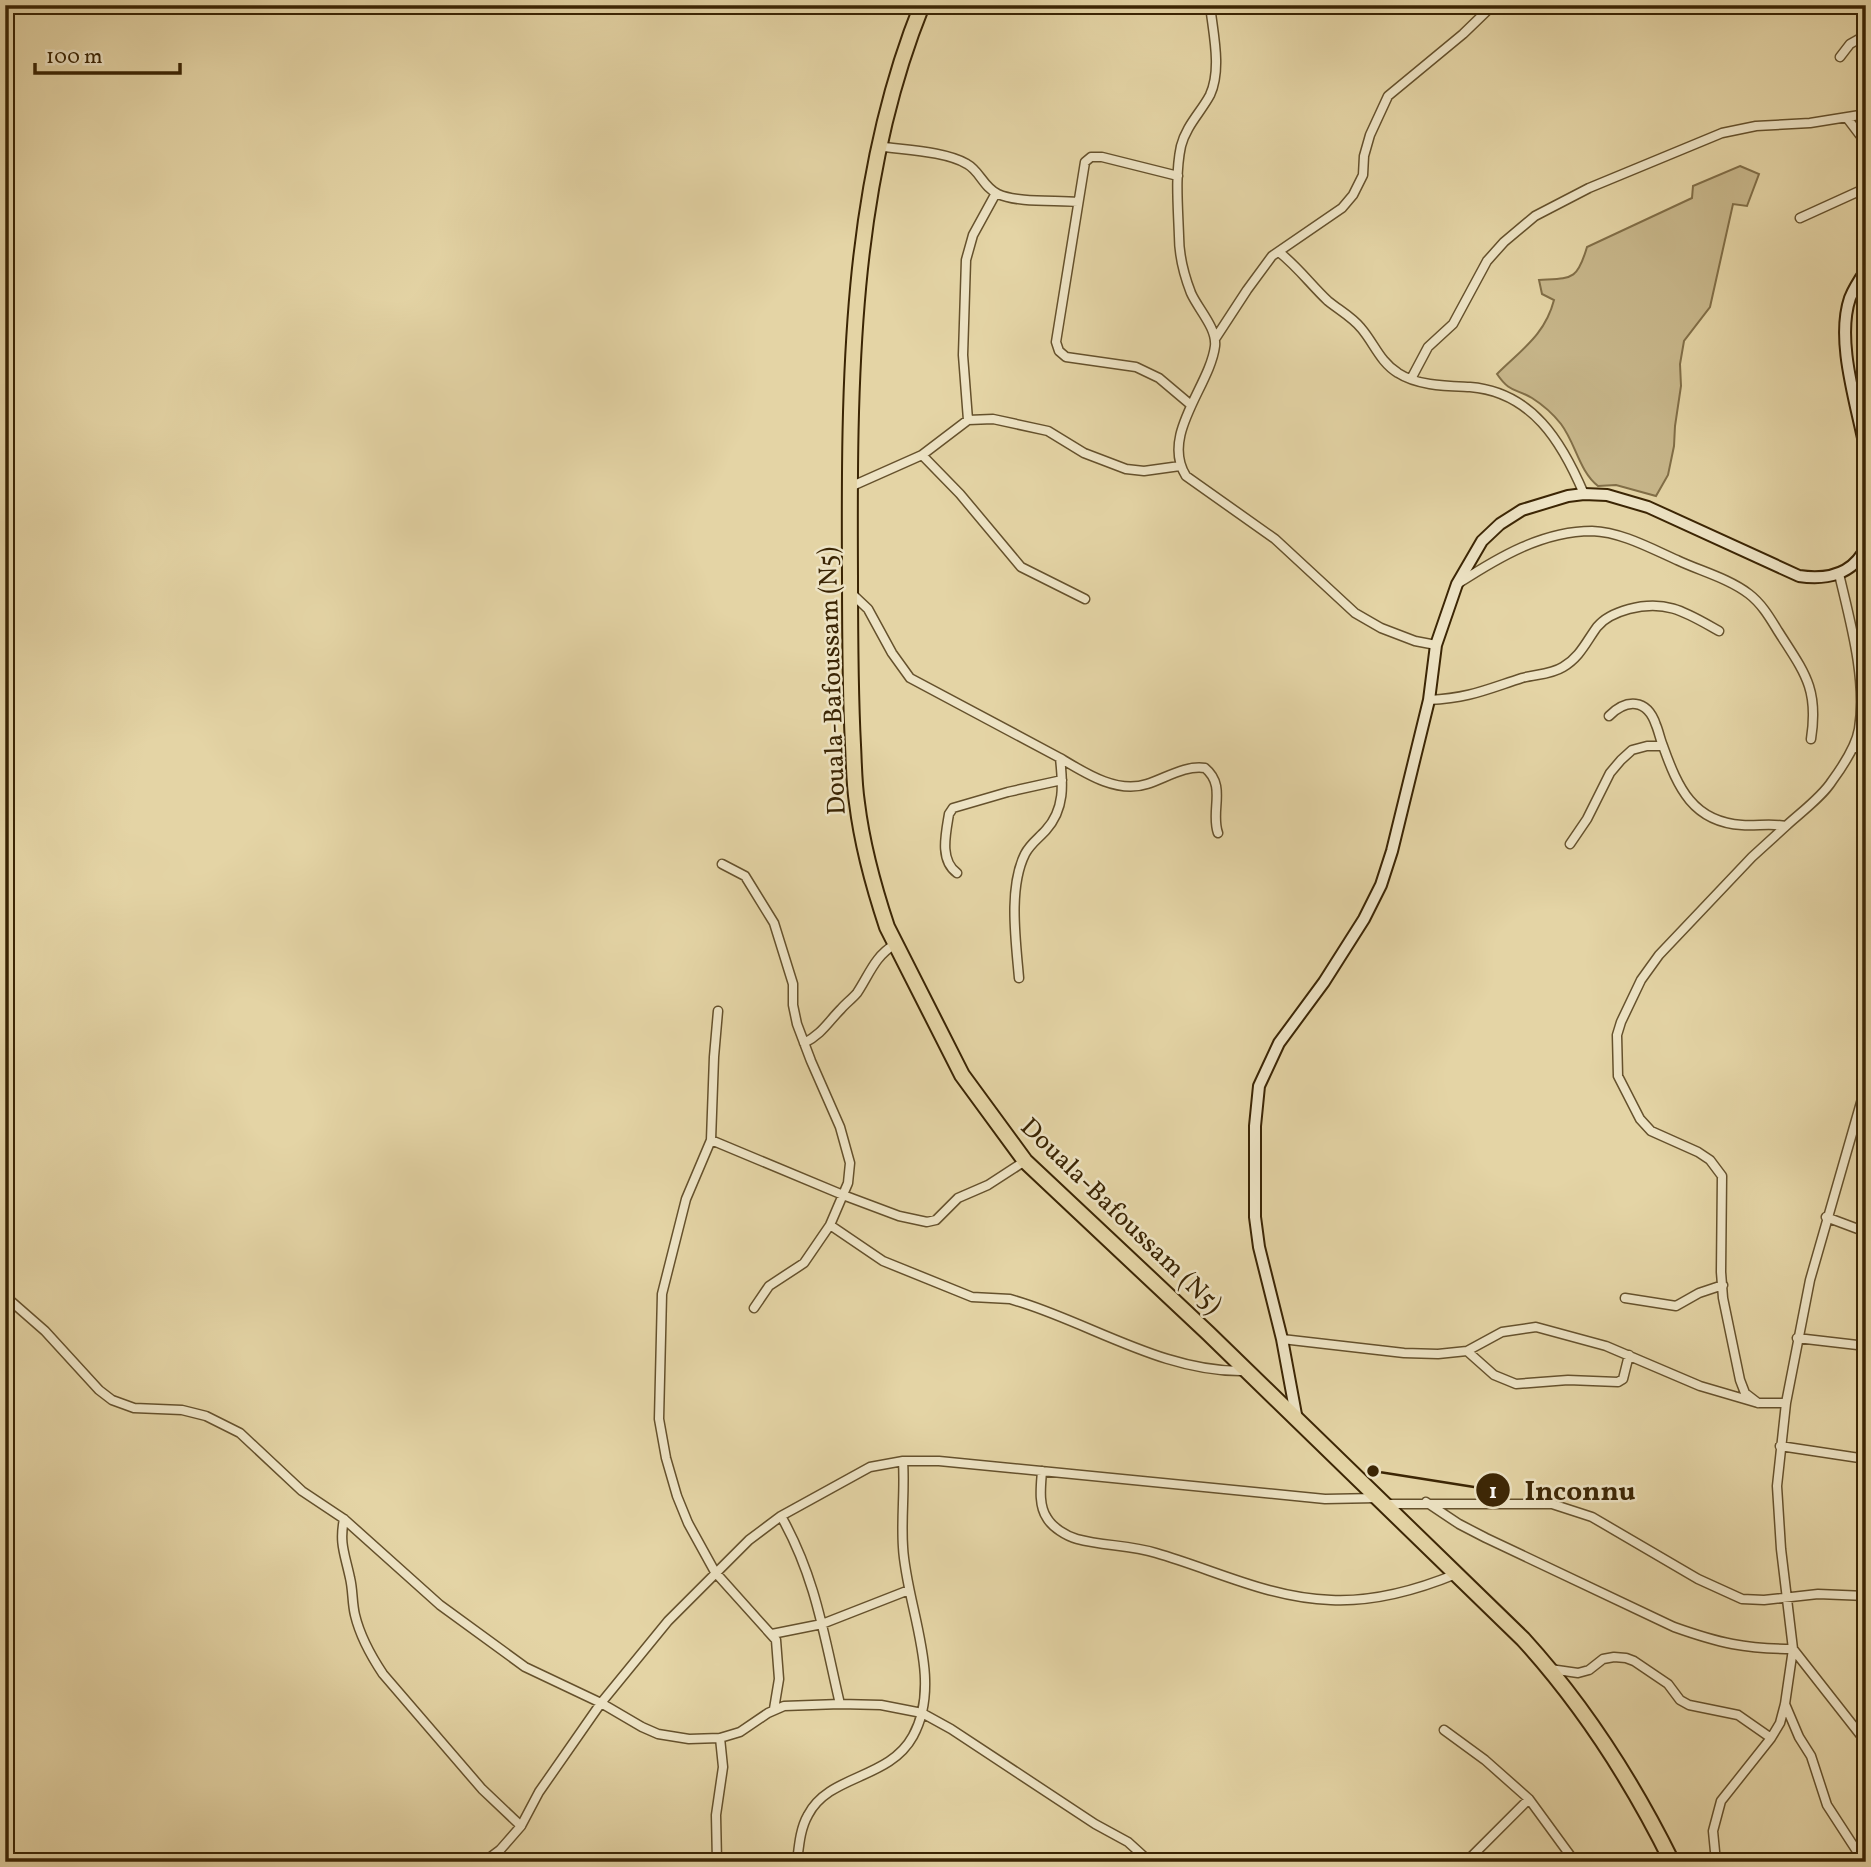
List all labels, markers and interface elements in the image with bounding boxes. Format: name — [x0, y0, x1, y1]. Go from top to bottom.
scale bar — [35, 32, 180, 76]
text: 100 m — [46, 43, 103, 72]
street label: Douala-Bafoussam (N5) — [810, 546, 856, 816]
street label: Douala-Bafoussam (N5) — [1012, 1110, 1230, 1323]
callout: Inconnu — [1476, 1466, 1650, 1515]
text: Inconnu — [1524, 1473, 1636, 1512]
text: 1 — [1489, 1478, 1497, 1507]

